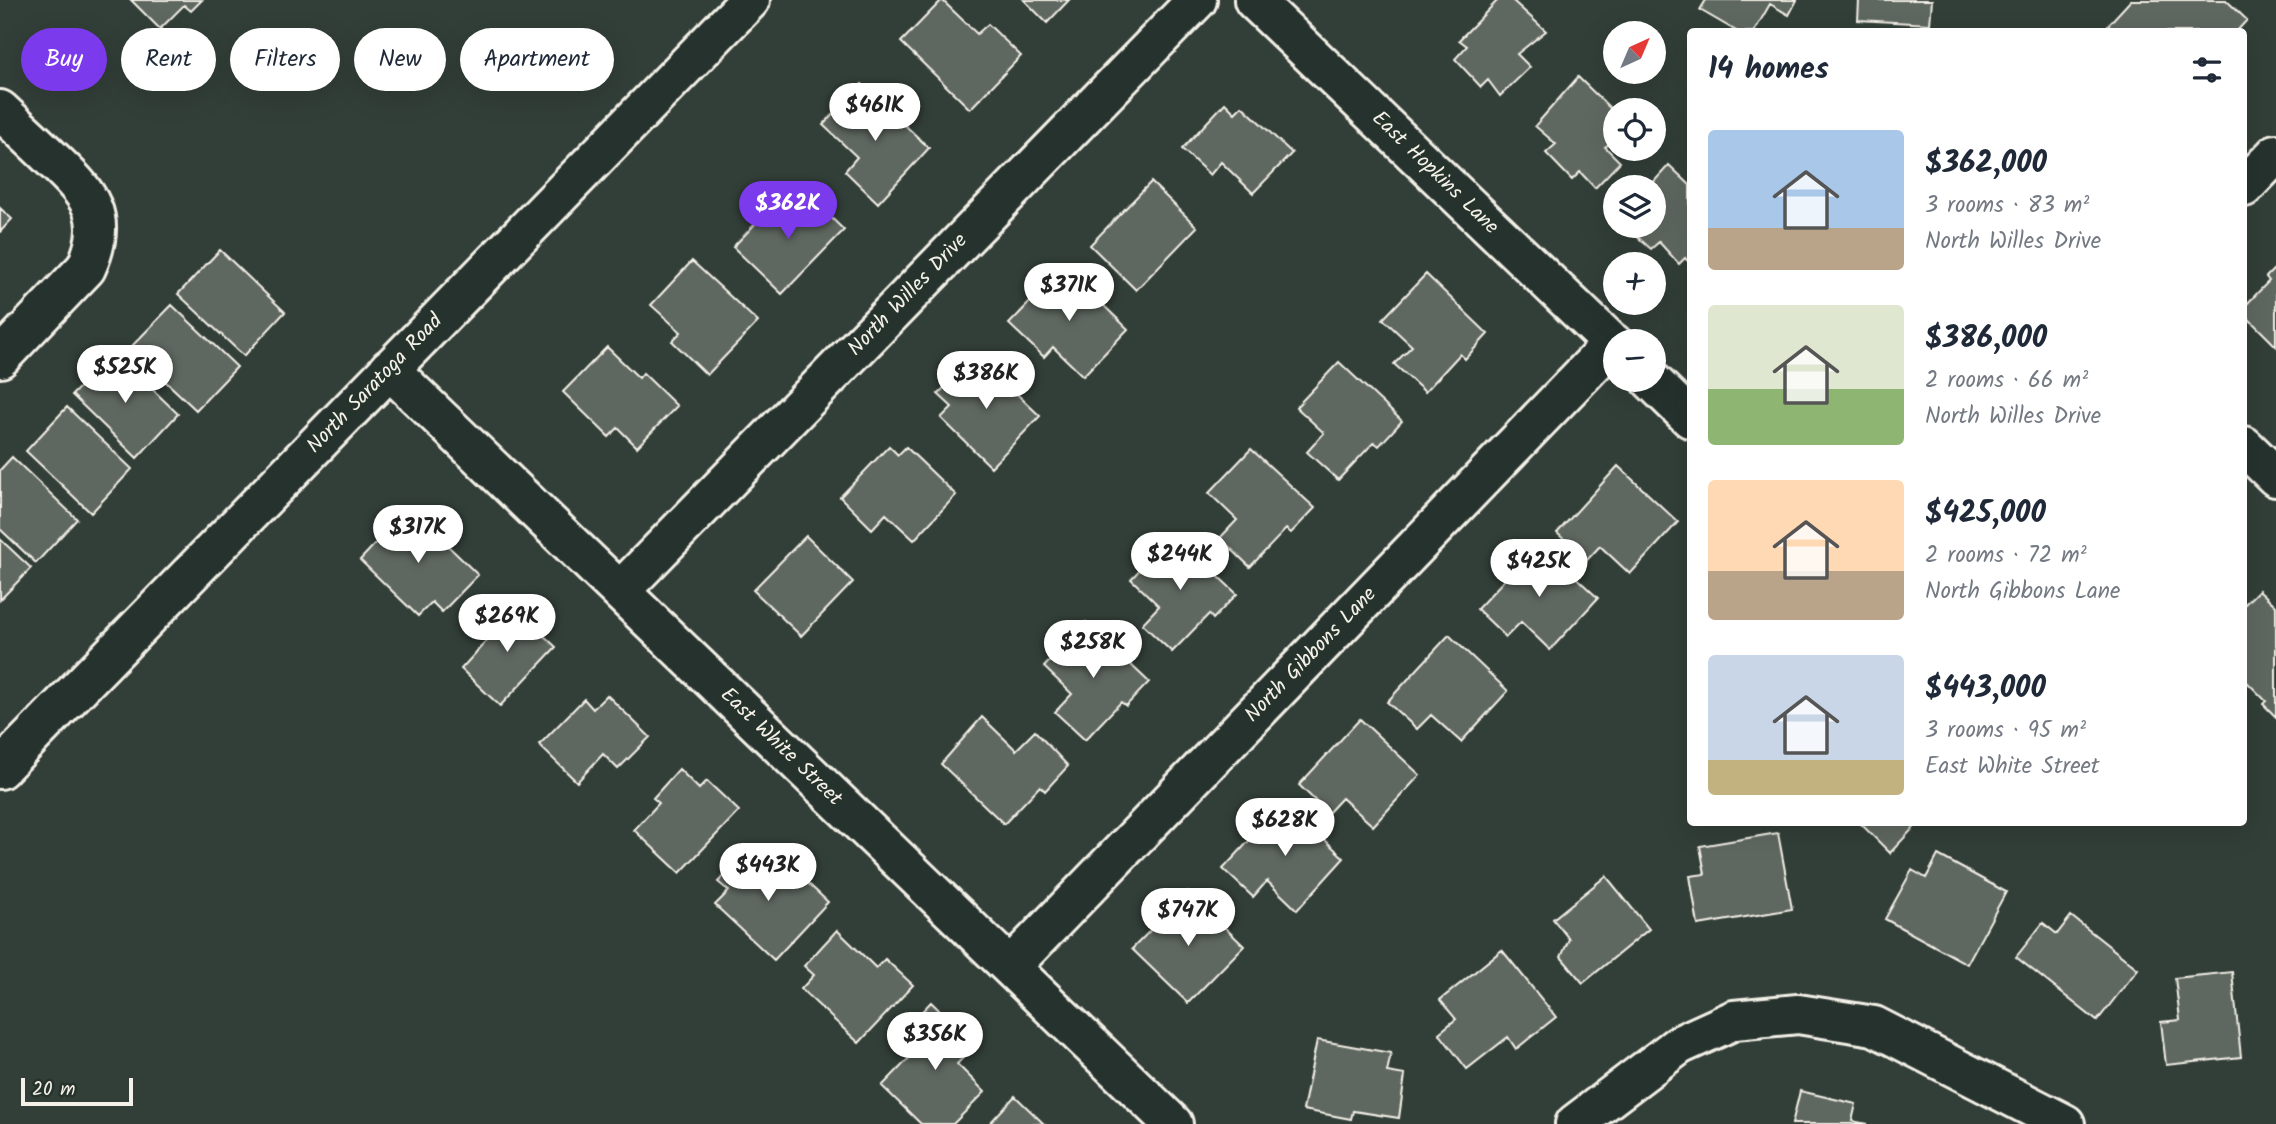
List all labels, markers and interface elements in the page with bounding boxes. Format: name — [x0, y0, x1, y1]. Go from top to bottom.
north arrow — [1603, 21, 1666, 84]
map controls — [1603, 21, 1666, 392]
chip: Buy — [21, 28, 107, 91]
chip: Rent — [121, 28, 216, 91]
chip: Filters — [230, 28, 340, 91]
chip: New — [354, 28, 446, 91]
chip: Apartment — [460, 28, 614, 91]
text: 14 homes — [1708, 46, 1829, 94]
icon: filters — [2188, 51, 2226, 89]
pin: $461K — [826, 83, 924, 143]
text: $461K — [845, 88, 905, 124]
button: locate — [1603, 98, 1666, 161]
street label: East Hopkins Lane — [1364, 103, 1507, 243]
text: $362,000 — [1925, 140, 2047, 188]
icon: home — [1764, 158, 1848, 242]
button: layers — [1603, 175, 1666, 238]
pin: $362K — [739, 182, 837, 241]
text: $362K — [755, 186, 821, 222]
text: 3 rooms · 83 m² — [1925, 188, 2089, 224]
text: North Willes Drive — [1925, 224, 2101, 260]
street label: North Willes Drive — [840, 225, 976, 364]
button: + — [1603, 252, 1666, 315]
pin: $371K — [1020, 264, 1118, 323]
text: $371K — [1040, 268, 1098, 304]
street label: North Saratoga Road — [299, 306, 451, 462]
text: $386,000 — [1925, 315, 2047, 363]
button: − — [1603, 329, 1666, 392]
icon: home — [1764, 333, 1848, 417]
pin: $525K — [76, 346, 174, 405]
text: $525K — [93, 350, 157, 386]
pin: $386K — [937, 352, 1035, 411]
text: $386K — [953, 356, 1019, 392]
text: 2 rooms · 66 m² — [1925, 363, 2088, 399]
text: North Willes Drive — [1925, 399, 2101, 435]
text: $425,000 — [1925, 490, 2046, 538]
pin: $317K — [369, 505, 467, 565]
icon: home — [1764, 508, 1848, 592]
text: $317K — [389, 510, 447, 546]
pin: $244K — [1131, 532, 1229, 592]
text: $244K — [1147, 537, 1213, 573]
text: 2 rooms · 72 m² — [1925, 538, 2087, 574]
pin: $425K — [1490, 540, 1588, 599]
text: $425K — [1506, 544, 1572, 580]
text: North Gibbons Lane — [1925, 574, 2120, 610]
street label: North Gibbons Lane — [1237, 579, 1385, 731]
pin: $269K — [458, 594, 556, 654]
text: $269K — [475, 599, 539, 635]
pin: $258K — [1044, 620, 1142, 680]
text: $258K — [1060, 625, 1126, 661]
text: $443,000 — [1925, 665, 2046, 713]
street label: East White Street — [712, 680, 850, 815]
icon: home — [1764, 683, 1848, 767]
text: 3 rooms · 95 m² — [1925, 713, 2086, 749]
text: East White Street — [1925, 749, 2100, 785]
pin: $628K — [1236, 798, 1334, 858]
text: $628K — [1252, 803, 1318, 839]
pin: $443K — [719, 844, 817, 903]
text: $443K — [735, 848, 801, 884]
pin: $747K — [1139, 888, 1237, 948]
text: $747K — [1157, 893, 1219, 929]
pin: $356K — [886, 1012, 984, 1072]
text: $356K — [903, 1017, 967, 1053]
scale bar — [21, 1075, 133, 1107]
text: 20 m — [32, 1075, 75, 1105]

